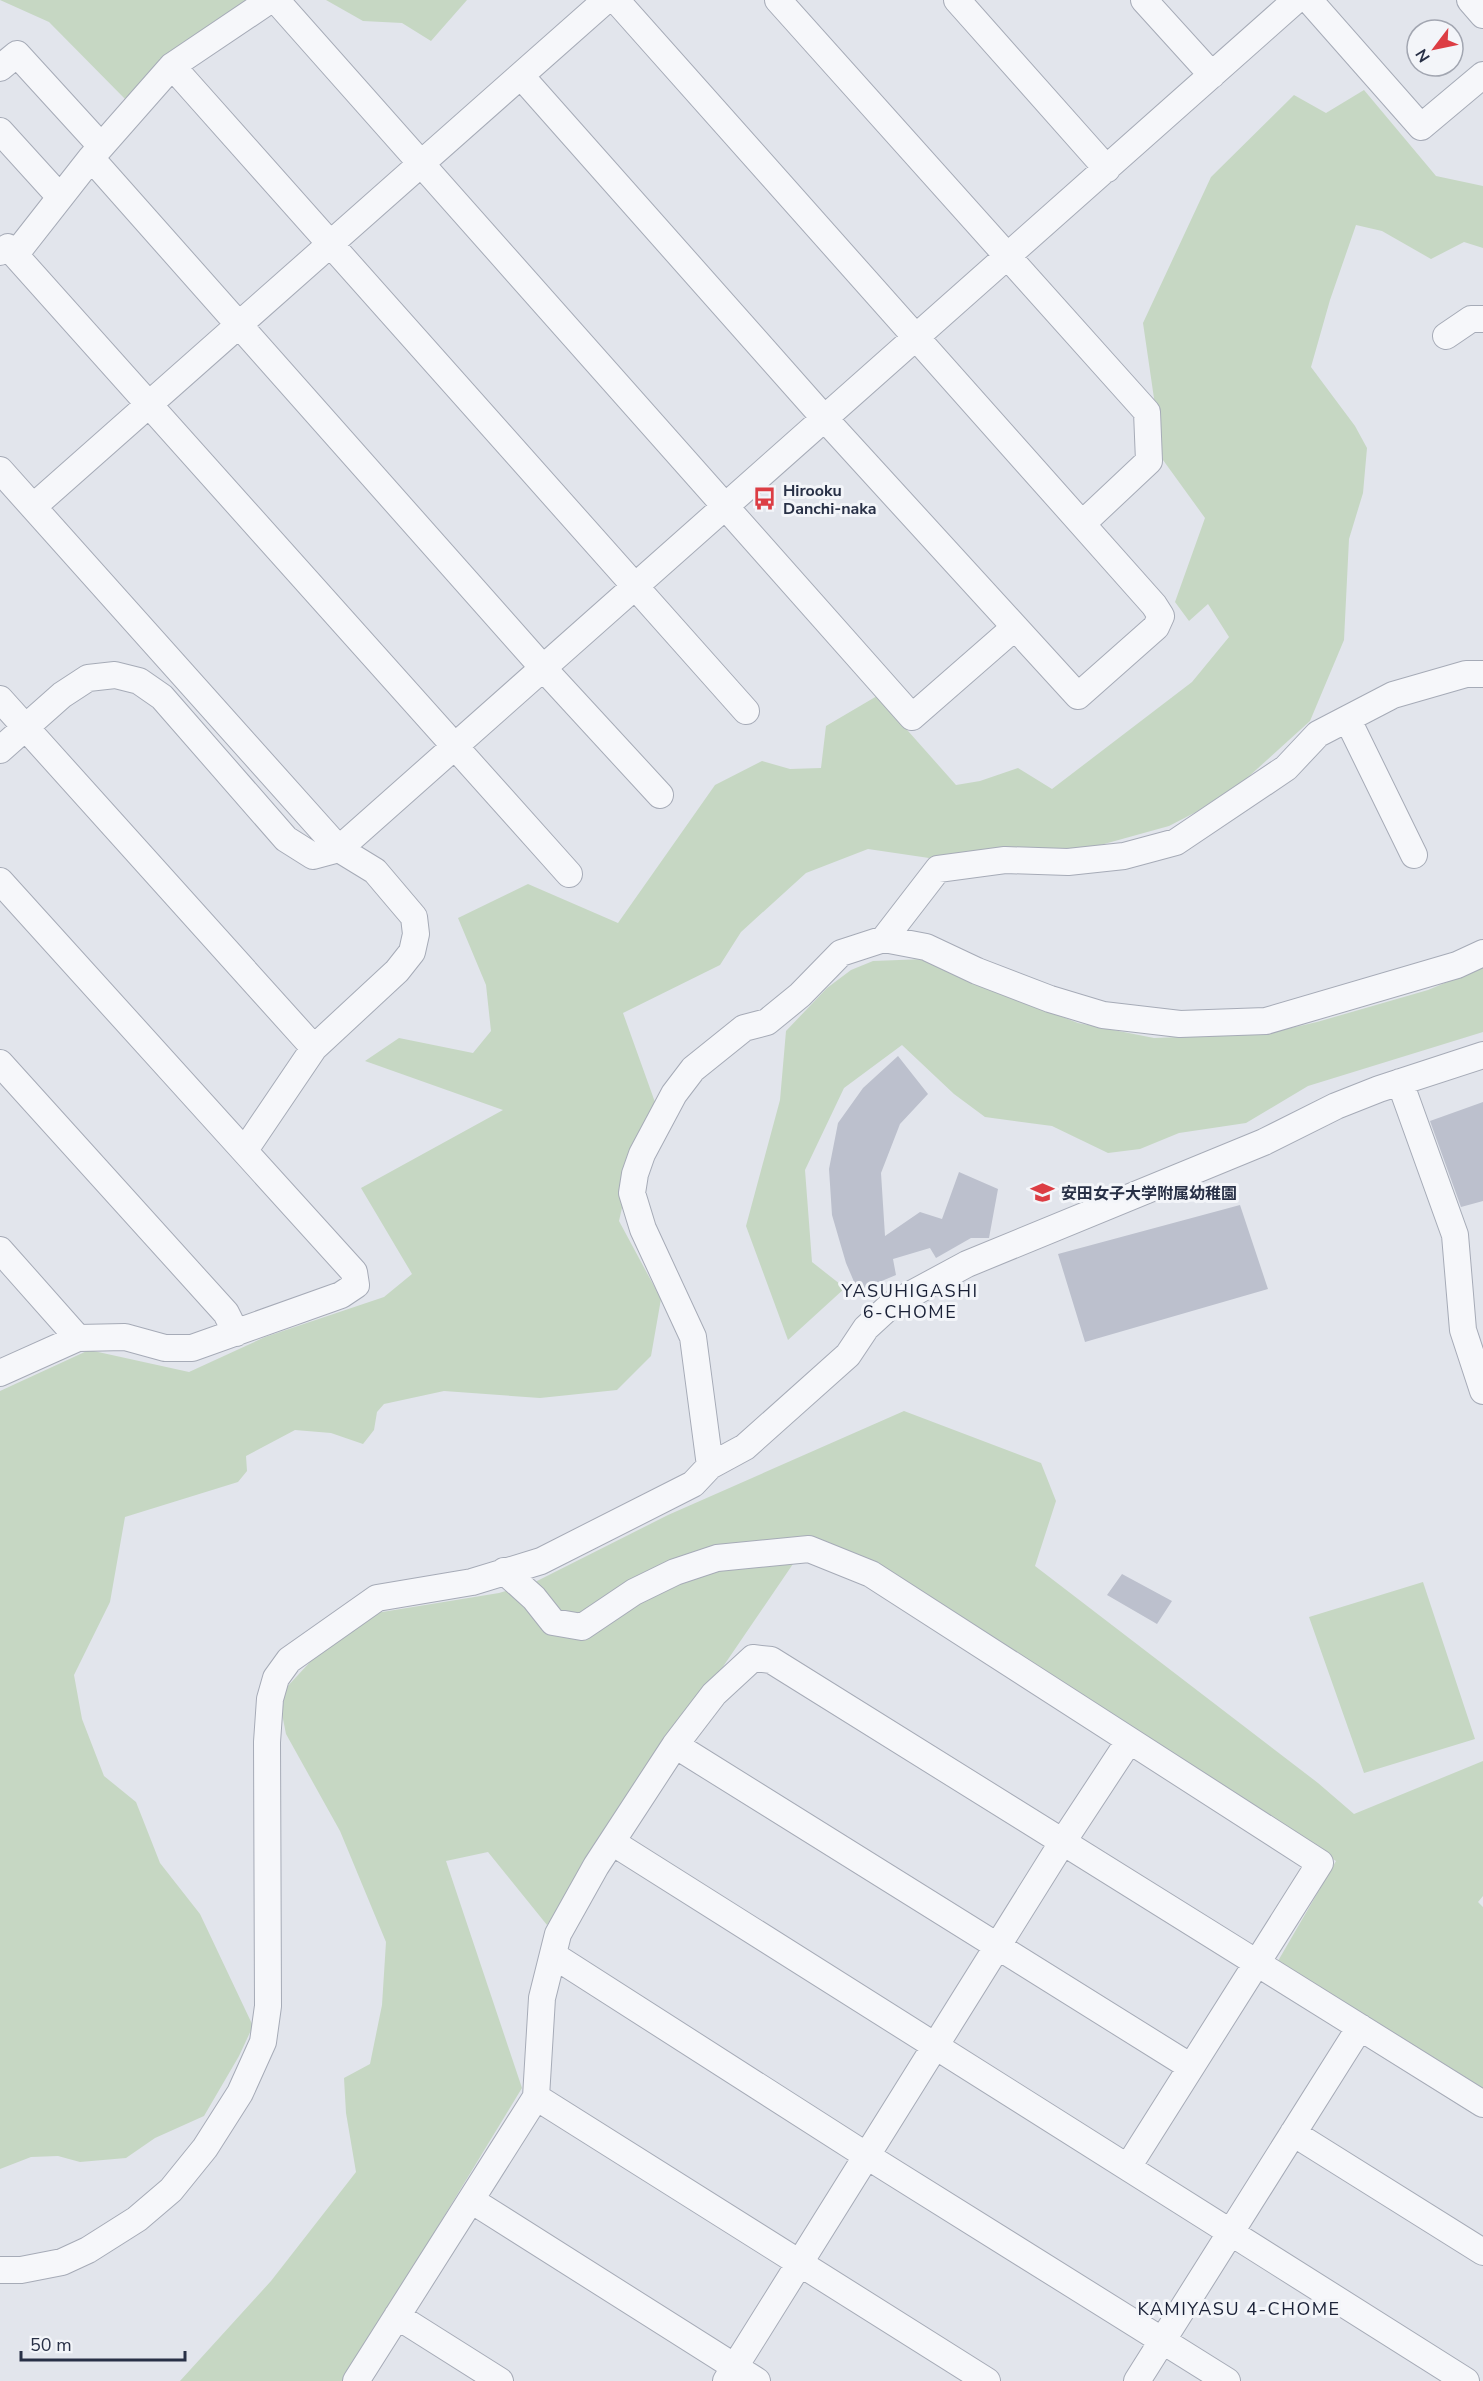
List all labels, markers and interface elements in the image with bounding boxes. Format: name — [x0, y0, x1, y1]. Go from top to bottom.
north arrow — [1405, 18, 1465, 78]
text: N — [1411, 45, 1436, 66]
place label: Hirooku Danchi-naka — [783, 480, 877, 520]
bus stop icon: Hirooku Danchi-naka — [752, 486, 778, 512]
school or university icon: 安田女子大学附属幼稚園 — [1030, 1180, 1056, 1206]
place label: 安田女子大学附属幼稚園 — [1061, 1183, 1237, 1205]
district label: YASUHIGASHI 6-CHOME — [841, 1279, 979, 1324]
district label: KAMIYASU 4-CHOME — [1137, 2297, 1341, 2321]
scale bar — [21, 2324, 184, 2362]
text: 50 m — [30, 2333, 72, 2357]

